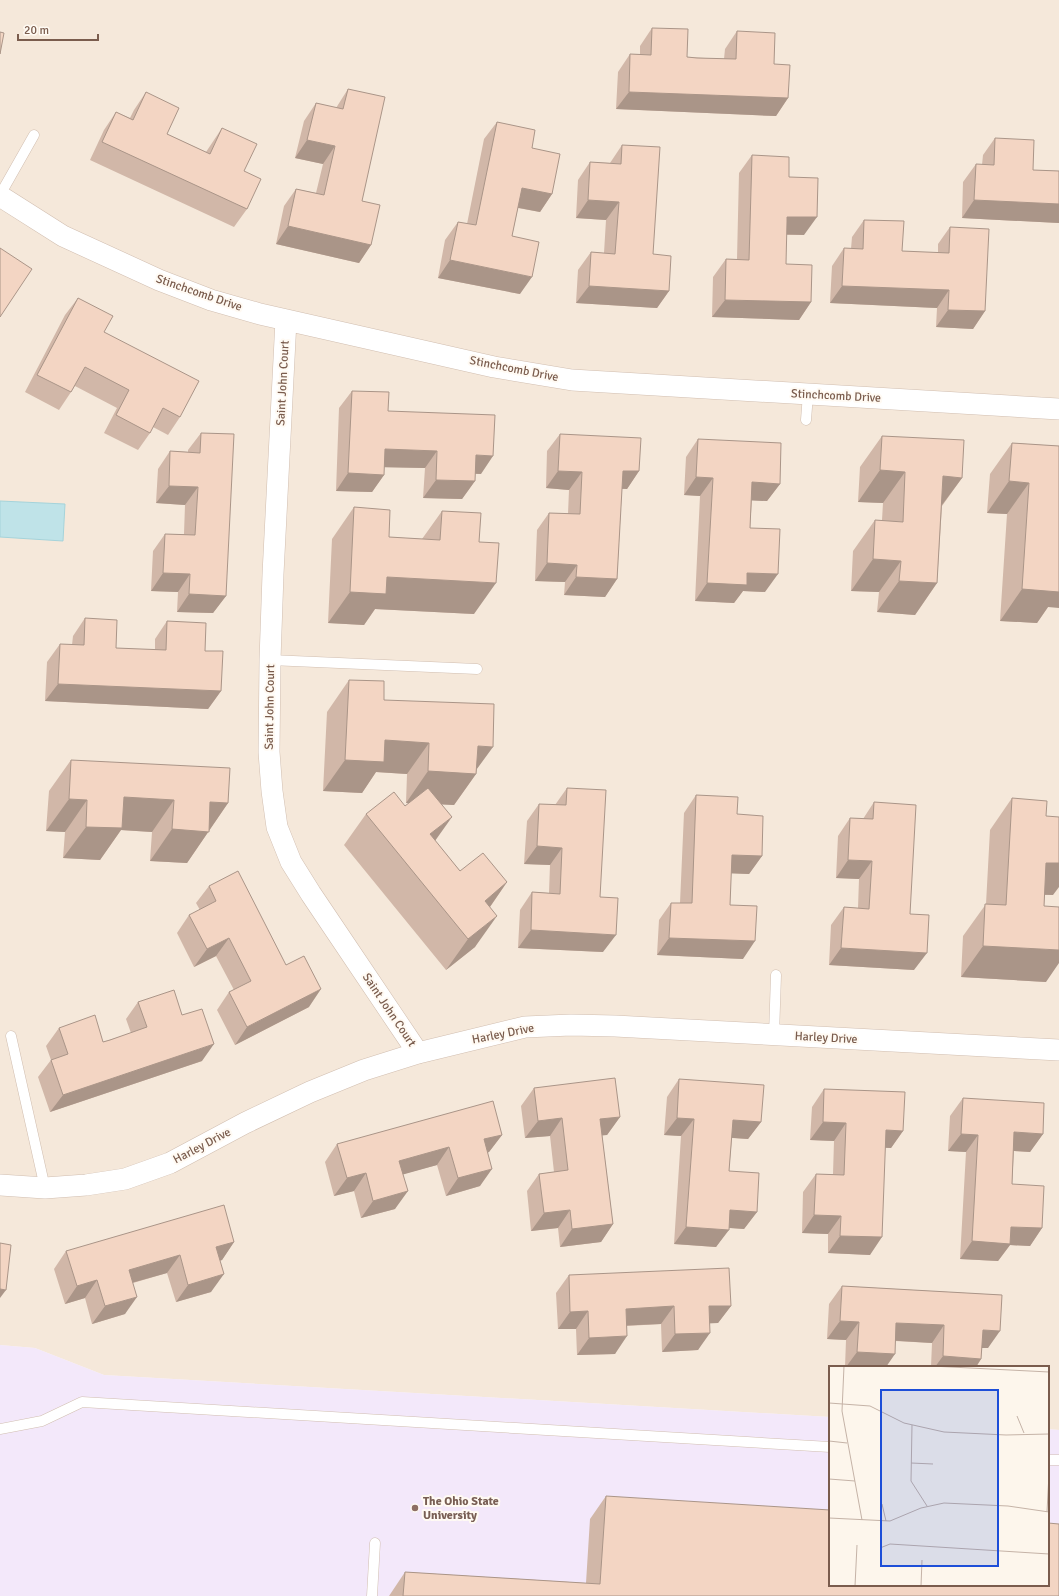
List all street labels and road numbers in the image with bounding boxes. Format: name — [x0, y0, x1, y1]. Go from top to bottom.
street label: Stinchcomb Drive — [154, 271, 244, 315]
street label: Saint John Court — [273, 340, 293, 426]
street label: Stinchcomb Drive — [468, 353, 560, 385]
street label: Stinchcomb Drive — [791, 386, 881, 406]
street label: Saint John Court — [262, 664, 278, 750]
street label: Saint John Court — [359, 970, 419, 1050]
street label: Harley Drive — [471, 1021, 535, 1047]
street label: Harley Drive — [794, 1029, 858, 1047]
street label: Harley Drive — [171, 1125, 233, 1167]

